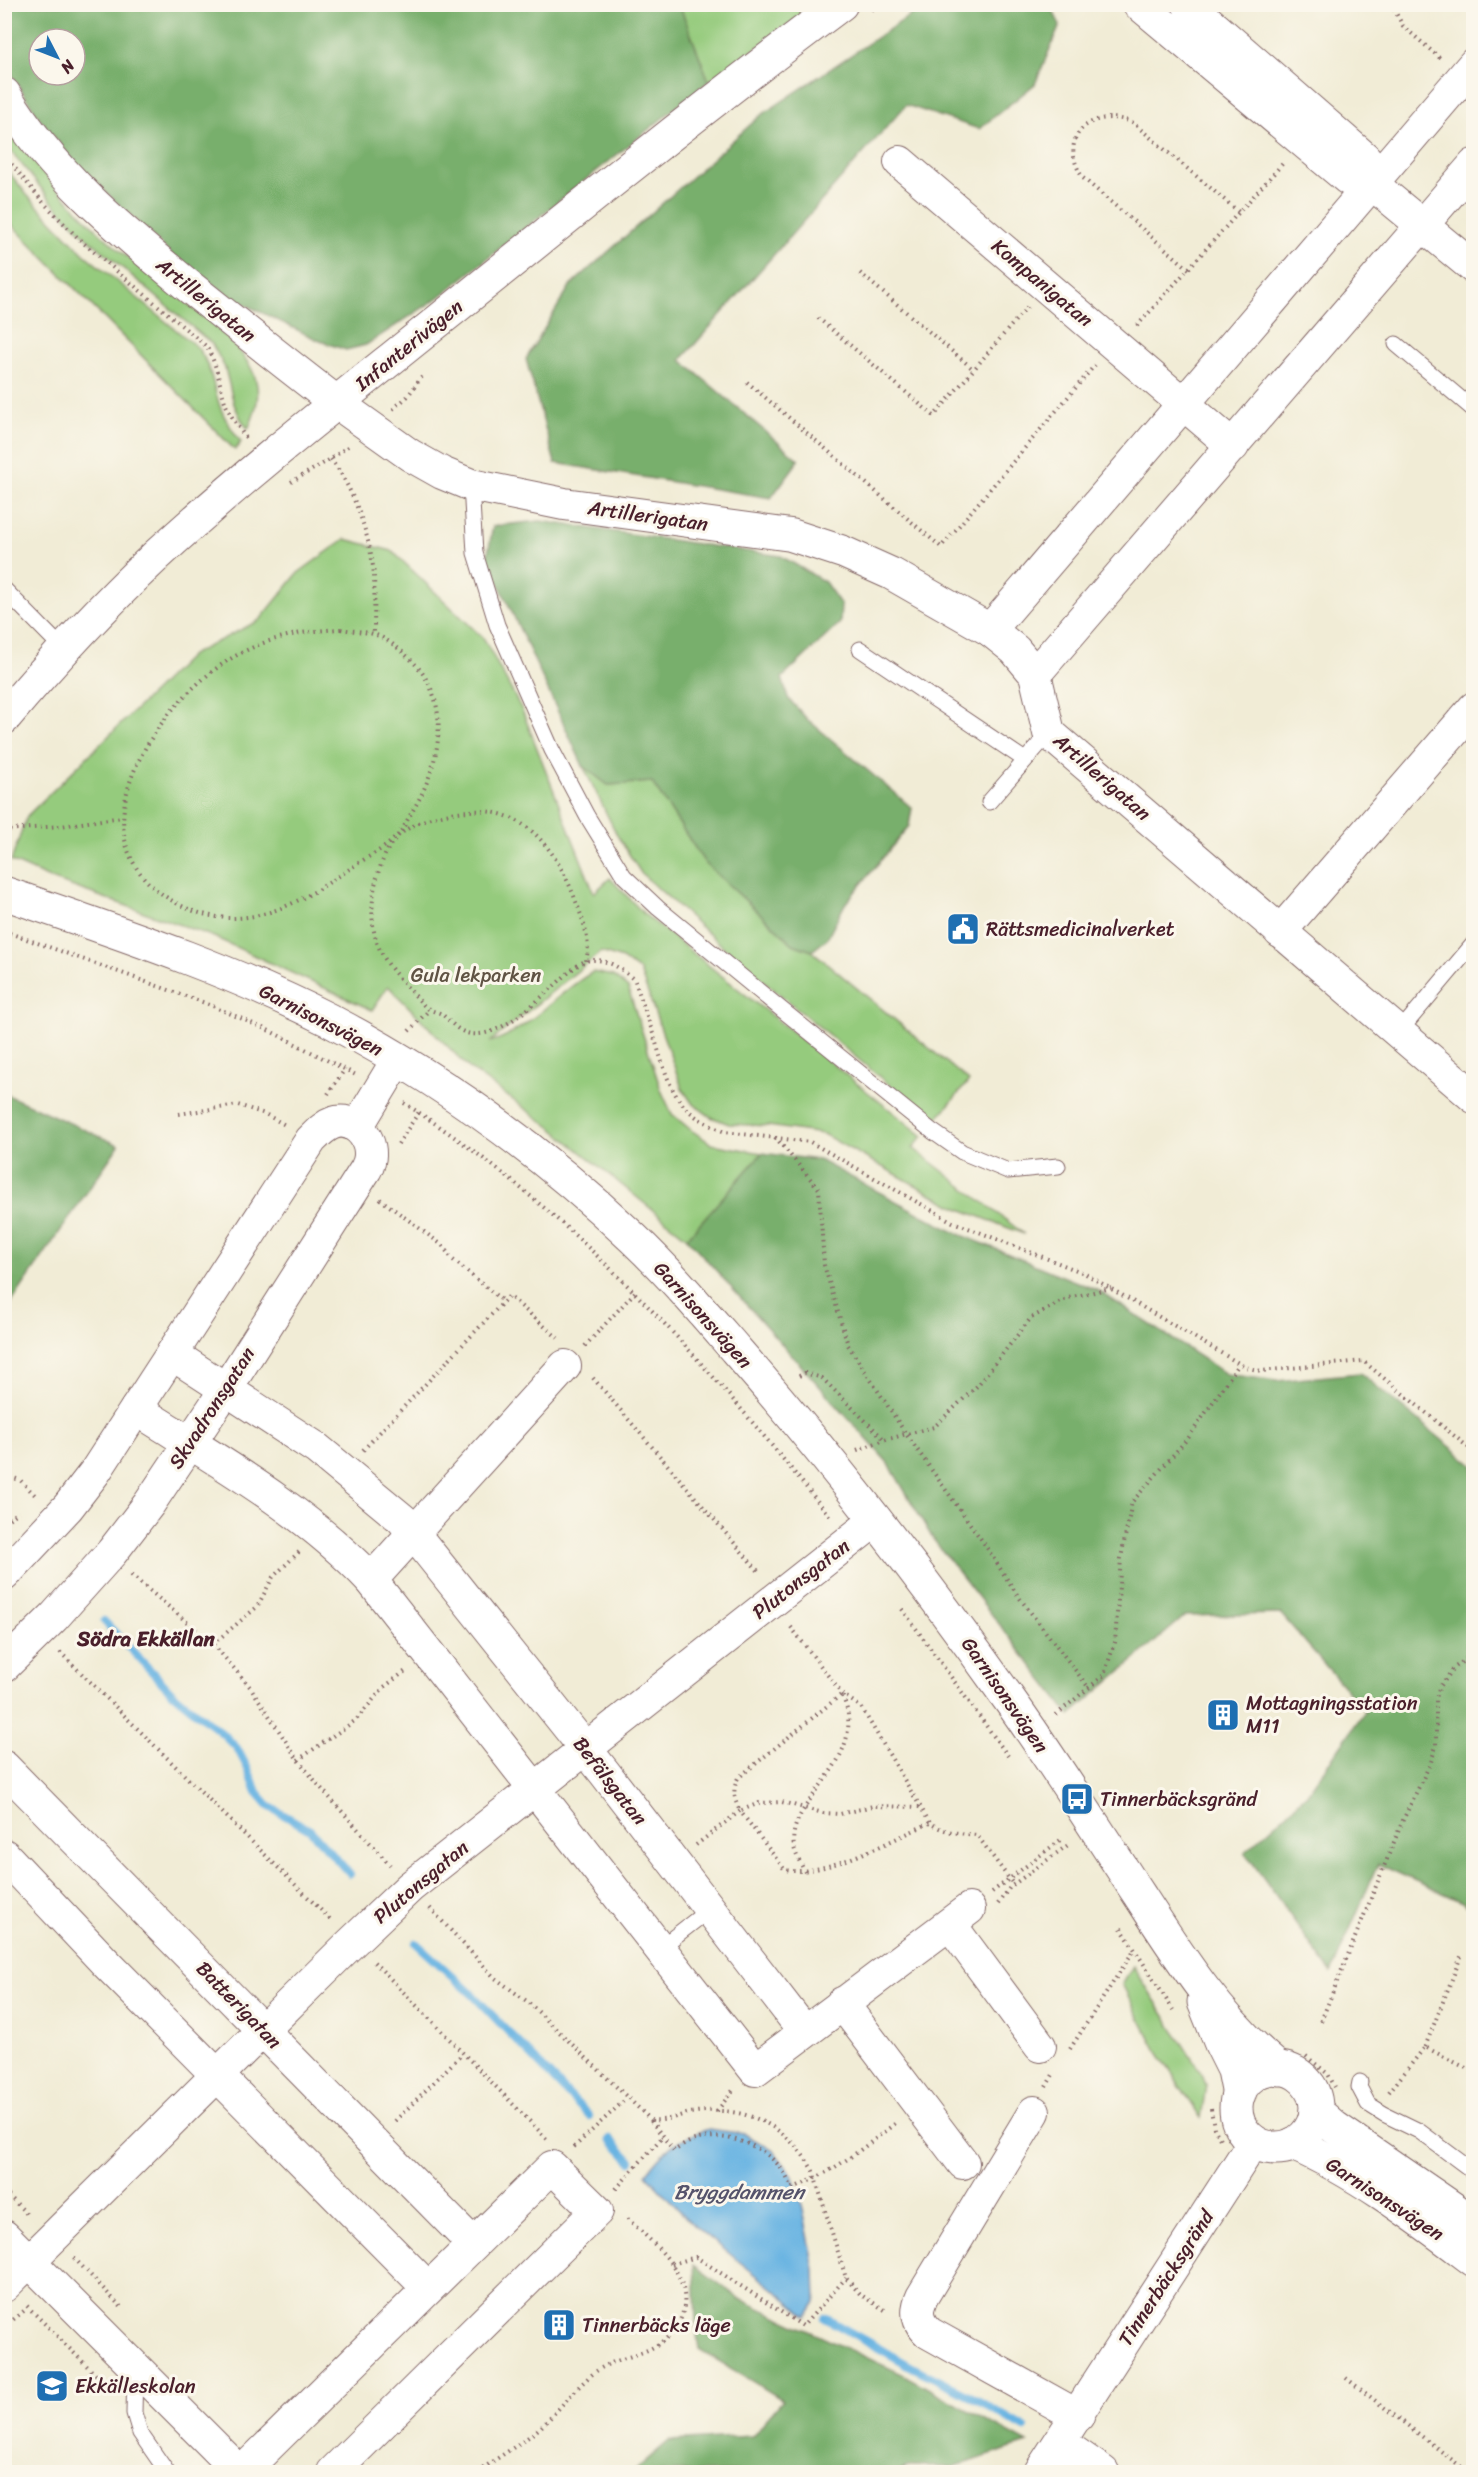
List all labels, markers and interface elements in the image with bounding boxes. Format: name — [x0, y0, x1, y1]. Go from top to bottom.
north arrow — [27, 27, 87, 87]
text: N — [53, 52, 83, 81]
street label: Kompanigatan — [983, 230, 1101, 336]
street label: Artillerigatan — [147, 248, 264, 352]
street label: Infanterivägen — [346, 290, 471, 401]
street label: Artillerigatan — [585, 490, 710, 542]
street label: Artillerigatan — [1044, 724, 1159, 830]
public building icon: Rättsmedicinalverket — [945, 911, 981, 947]
place label: Rättsmedicinalverket — [986, 912, 1175, 947]
park label: Gula lekparken — [411, 958, 541, 993]
street label: Garnisonsvägen — [253, 974, 390, 1066]
street label: Garnisonsvägen — [645, 1253, 762, 1377]
street label: Skvadronsgatan — [159, 1340, 265, 1476]
street label: Plutonsgatan — [744, 1529, 858, 1629]
district label: Södra Ekkällan — [76, 1620, 216, 1658]
street label: Garnisonsvägen — [952, 1629, 1058, 1761]
place label: Mottagningsstation M11 — [1246, 1686, 1418, 1744]
building icon: Mottagningsstation M11 — [1205, 1697, 1241, 1733]
street label: Befälsgatan — [564, 1729, 656, 1833]
bus stop icon: Tinnerbäcksgränd — [1059, 1781, 1095, 1817]
place label: Tinnerbäcksgränd — [1100, 1782, 1259, 1817]
street label: Plutonsgatan — [365, 1831, 477, 1933]
street label: Batterigatan — [187, 1952, 291, 2058]
street label: Garnisonsvägen — [1319, 2147, 1452, 2251]
water label: Bryggdammen — [674, 2173, 807, 2211]
street label: Tinnerbäcksgränd — [1109, 2201, 1224, 2353]
building icon: Tinnerbäcks läge — [541, 2307, 577, 2343]
place label: Tinnerbäcks läge — [582, 2308, 731, 2343]
school or university icon: Ekkälleskolan — [34, 2368, 70, 2404]
place label: Ekkälleskolan — [75, 2369, 196, 2404]

